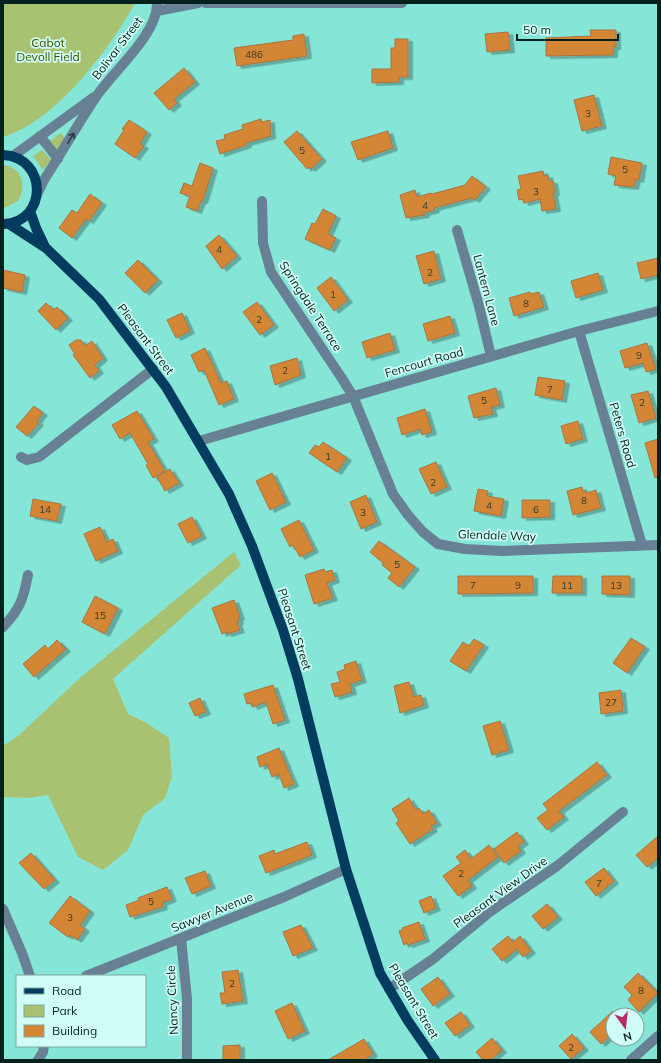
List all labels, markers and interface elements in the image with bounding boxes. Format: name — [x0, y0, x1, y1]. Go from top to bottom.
street label: Bolivar Street — [88, 14, 146, 82]
scale bar — [517, 16, 618, 42]
text: 50 m — [523, 22, 551, 37]
park label: Cabot Devoll Field — [16, 35, 80, 64]
house number: 486 — [245, 48, 263, 61]
house number: 3 — [585, 107, 591, 120]
one-way arrow — [67, 133, 75, 144]
house number: 5 — [299, 144, 305, 157]
house number: 5 — [622, 163, 628, 176]
house number: 3 — [533, 185, 539, 198]
house number: 4 — [422, 199, 428, 212]
house number: 4 — [216, 243, 222, 256]
street label: Lantern Lane — [470, 253, 504, 327]
street label: Springdale Terrace — [276, 258, 346, 354]
house number: 2 — [427, 266, 433, 279]
house number: 1 — [330, 288, 336, 301]
house number: 8 — [523, 297, 529, 310]
street label: Pleasant Street — [114, 301, 178, 377]
house number: 2 — [256, 313, 262, 326]
street label: Fencourt Road — [383, 344, 465, 380]
house number: 9 — [636, 349, 642, 362]
house number: 2 — [282, 364, 288, 377]
house number: 7 — [547, 383, 553, 396]
house number: 5 — [481, 394, 487, 407]
house number: 2 — [639, 396, 645, 409]
street label: Peters Road — [606, 400, 640, 470]
house number: 1 — [325, 450, 331, 463]
house number: 2 — [430, 476, 436, 489]
house number: 8 — [581, 494, 587, 507]
house number: 4 — [486, 499, 492, 512]
house number: 14 — [39, 503, 51, 516]
house number: 6 — [533, 503, 539, 516]
house number: 3 — [360, 506, 366, 519]
street label: Glendale Way — [458, 526, 537, 544]
house number: 5 — [394, 558, 400, 571]
house number: 7 — [470, 579, 476, 592]
house number: 9 — [515, 579, 521, 592]
house number: 11 — [561, 579, 573, 592]
house number: 13 — [610, 579, 622, 592]
street label: Pleasant Street — [275, 586, 315, 672]
house number: 15 — [94, 609, 106, 622]
house number: 27 — [605, 696, 617, 709]
street label: Pleasant View Drive — [450, 853, 550, 931]
house number: 2 — [458, 867, 464, 880]
house number: 7 — [596, 877, 602, 890]
street label: Sawyer Avenue — [169, 889, 255, 935]
house number: 5 — [148, 895, 154, 908]
house number: 3 — [67, 911, 73, 924]
street label: Pleasant Street — [386, 961, 442, 1041]
street label: Nancy Circle — [163, 965, 181, 1035]
legend — [16, 975, 146, 1047]
house number: 2 — [229, 977, 235, 990]
text: Road — [52, 983, 81, 998]
house number: 8 — [638, 984, 644, 997]
text: Park — [52, 1003, 78, 1018]
north arrow — [605, 1007, 645, 1047]
text: Building — [52, 1023, 97, 1038]
text: N — [622, 1029, 633, 1044]
house number: 2 — [568, 1041, 574, 1054]

